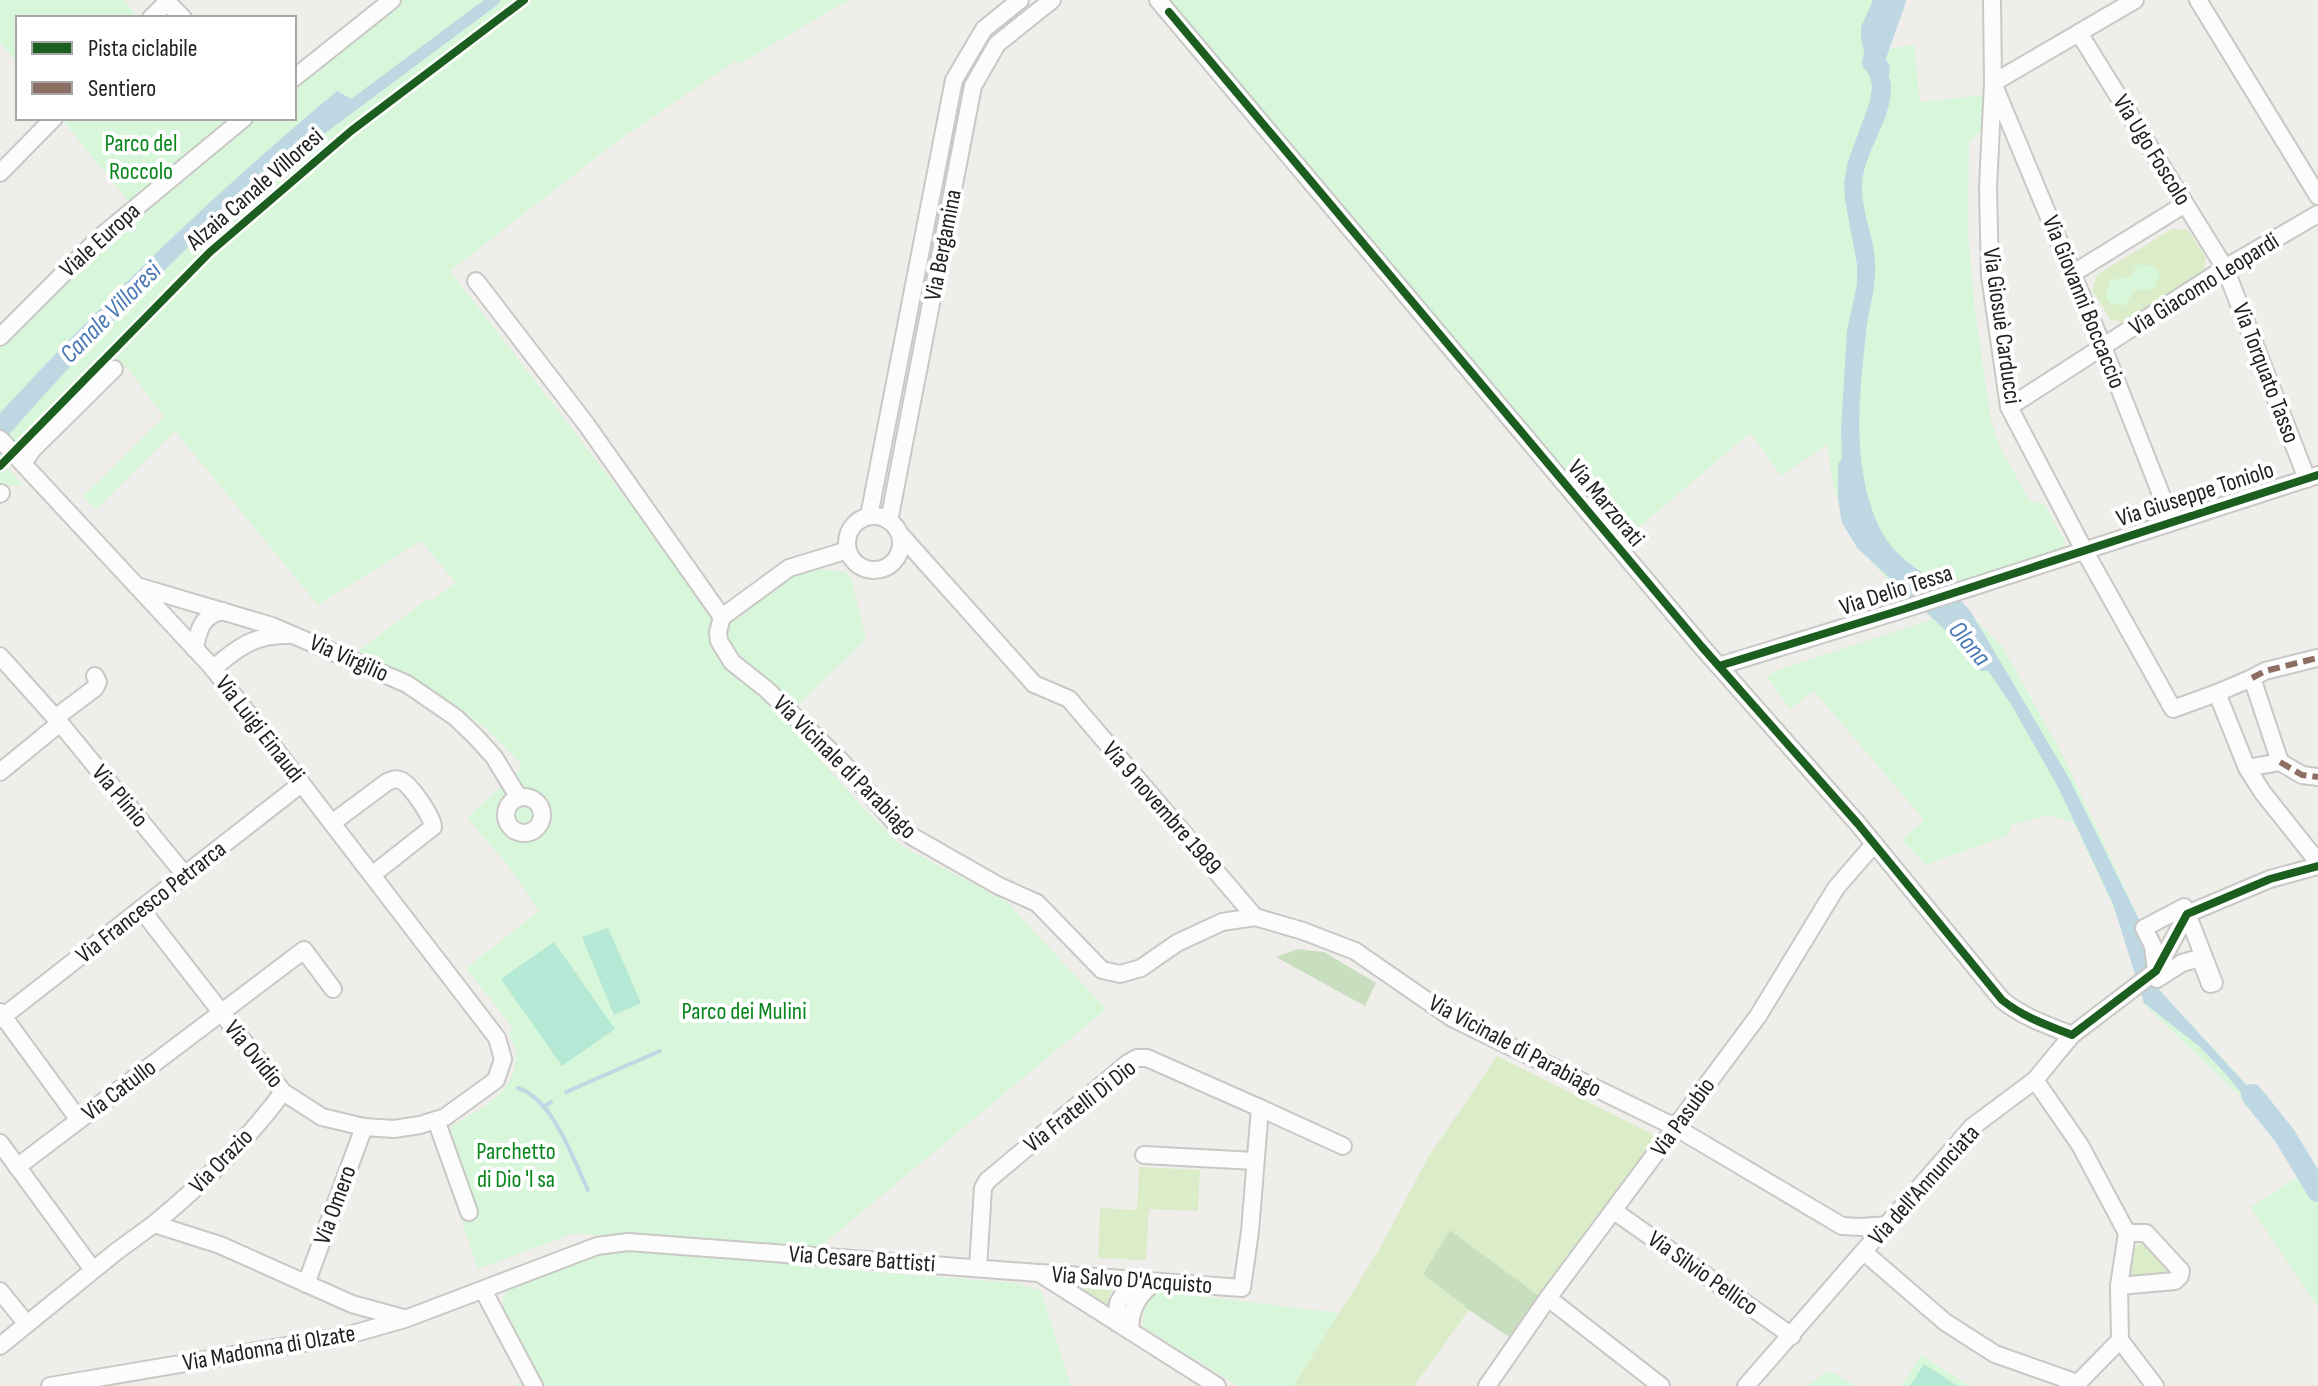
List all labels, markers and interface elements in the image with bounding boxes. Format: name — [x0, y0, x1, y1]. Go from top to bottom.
legend — [16, 16, 296, 120]
text: Pista ciclabile — [88, 34, 197, 63]
text: Sentiero — [88, 74, 156, 103]
street label: Via Ugo Foscolo — [2107, 89, 2197, 211]
street label: Alzaia Canale Villoresi — [180, 122, 329, 257]
park label: Parco del Roccolo — [105, 129, 177, 186]
street label: Via Bergamina — [918, 187, 968, 303]
street label: Viale Europa — [54, 196, 146, 284]
street label: Via Giovanni Boccaccio — [2036, 211, 2132, 393]
street label: Via Giacomo Leopardi — [2124, 226, 2284, 342]
street label: Via Giosuè Carducci — [1977, 246, 2027, 406]
water label: Canale Villoresi — [54, 255, 169, 370]
street label: Via Torquato Tasso — [2226, 299, 2306, 447]
street label: Via Marzorati — [1561, 454, 1651, 552]
street label: Via Giuseppe Toniolo — [2113, 455, 2277, 533]
street label: Via Delio Tessa — [1836, 558, 1956, 622]
water label: Olona — [1941, 615, 1997, 673]
street label: Via Virgilio — [305, 628, 393, 688]
street label: Via Luigi Einaudi — [209, 670, 311, 788]
street label: Via Vicinale di Parabiago — [767, 689, 923, 845]
street label: Via 9 novembre 1989 — [1096, 735, 1228, 881]
street label: Via Plinio — [86, 759, 154, 833]
street label: Via Francesco Petrarca — [70, 834, 232, 970]
street label: Via Vicinale di Parabiago — [1424, 988, 1606, 1104]
park label: Parco dei Mulini — [681, 997, 807, 1026]
street label: Via Ovidio — [218, 1014, 290, 1094]
street label: Via Catullo — [76, 1053, 162, 1127]
street label: Via Fratelli Di Dio — [1018, 1053, 1142, 1159]
street label: Via Pasubio — [1645, 1072, 1721, 1162]
street label: Via dell'Annunciata — [1862, 1119, 1986, 1251]
street label: Via Orazio — [183, 1123, 259, 1199]
park label: Parchetto di Dio 'l sa — [476, 1137, 556, 1194]
street label: Via Omero — [307, 1162, 363, 1248]
street label: Via Silvio Pellico — [1642, 1224, 1764, 1322]
street label: Via Cesare Battisti — [788, 1239, 936, 1279]
street label: Via Salvo D'Acquisto — [1051, 1260, 1213, 1300]
street label: Via Madonna di Olzate — [181, 1319, 357, 1377]

